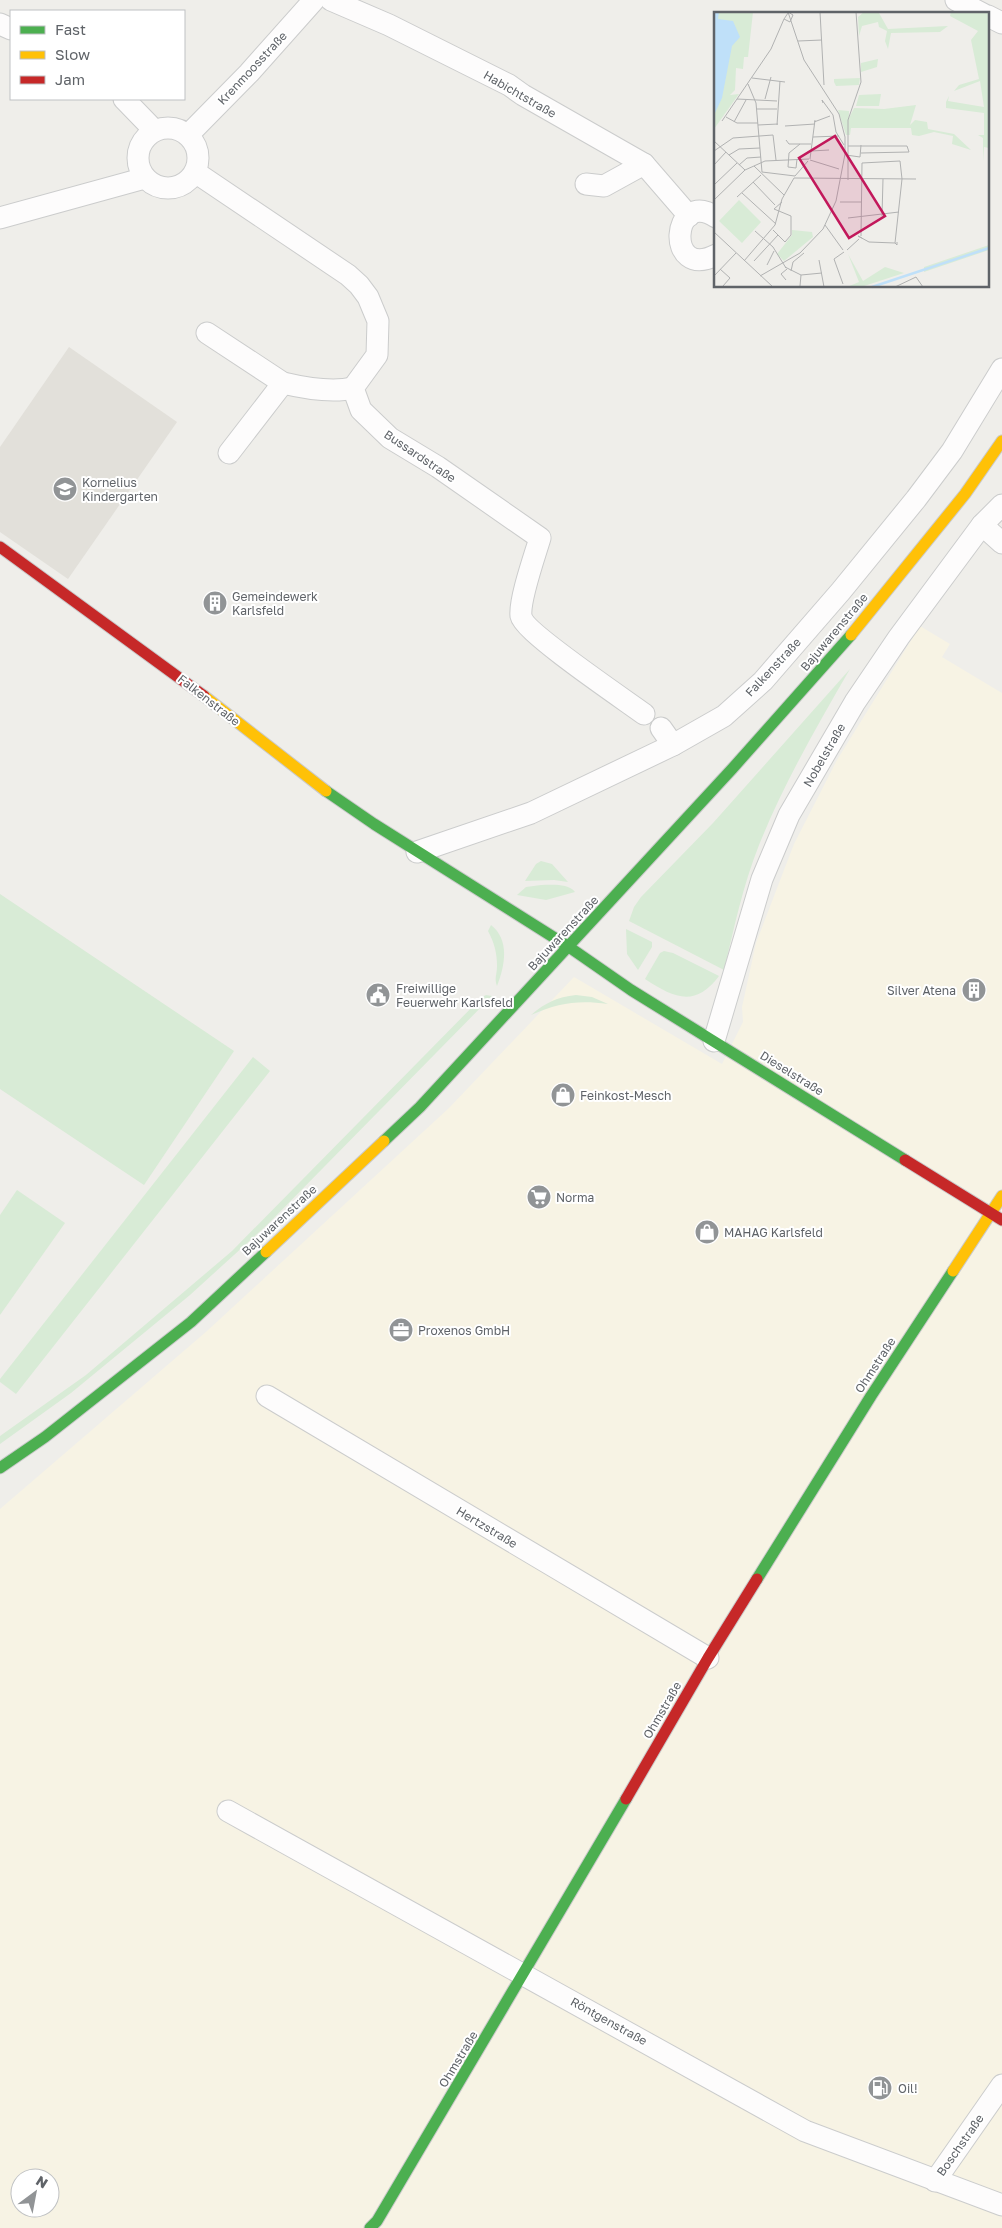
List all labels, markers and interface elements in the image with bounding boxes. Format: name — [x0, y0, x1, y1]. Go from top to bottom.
legend — [10, 10, 185, 100]
inset map — [714, 12, 990, 288]
text: Fast — [55, 20, 86, 38]
street label: Krenmoosstraße — [214, 28, 290, 108]
text: Slow — [55, 45, 90, 63]
street label: Habichtstraße — [481, 67, 559, 121]
text: Jam — [55, 70, 85, 88]
street label: Bussardstraße — [381, 427, 459, 485]
place label: Kornelius Kindergarten — [82, 475, 158, 504]
school or university icon: Kornelius Kindergarten — [52, 476, 78, 502]
place label: Gemeindewerk Karlsfeld — [232, 589, 318, 618]
building icon: Gemeindewerk Karlsfeld — [202, 590, 228, 616]
street label: Bajuwarenstraße — [797, 590, 871, 674]
street label: Falkenstraße — [742, 634, 804, 699]
street label: Falkenstraße — [175, 671, 243, 729]
street label: Nobelstraße — [800, 721, 848, 789]
street label: Bajuwarenstraße — [524, 892, 602, 974]
building icon: Silver Atena — [961, 977, 987, 1003]
place label: Freiwillige Feuerwehr Karlsfeld — [396, 981, 513, 1010]
public building icon: Freiwillige Feuerwehr Karlsfeld — [365, 982, 391, 1008]
place label: Silver Atena — [887, 983, 956, 998]
street label: Dieselstraße — [757, 1048, 827, 1098]
shop icon: Feinkost-Mesch — [550, 1082, 576, 1108]
place label: Feinkost-Mesch — [580, 1088, 671, 1103]
street label: Bajuwarenstraße — [238, 1181, 320, 1259]
supermarket icon: Norma — [526, 1184, 552, 1210]
place label: Norma — [556, 1190, 594, 1205]
shop icon: MAHAG Karlsfeld — [694, 1219, 720, 1245]
place label: MAHAG Karlsfeld — [724, 1225, 823, 1240]
office icon: Proxenos GmbH — [388, 1317, 414, 1343]
place label: Proxenos GmbH — [418, 1323, 510, 1338]
street label: Ohmstraße — [851, 1334, 899, 1396]
street label: Hertzstraße — [454, 1503, 520, 1551]
street label: Ohmstraße — [640, 1679, 684, 1741]
street label: Röntgenstraße — [568, 1994, 650, 2048]
street label: Ohmstraße — [435, 2028, 481, 2090]
fuel station icon: Oil! — [867, 2075, 893, 2101]
place label: Oil! — [898, 2081, 918, 2096]
street label: Boschstraße — [933, 2111, 987, 2179]
north arrow — [10, 2168, 60, 2218]
text: N — [33, 2172, 51, 2192]

